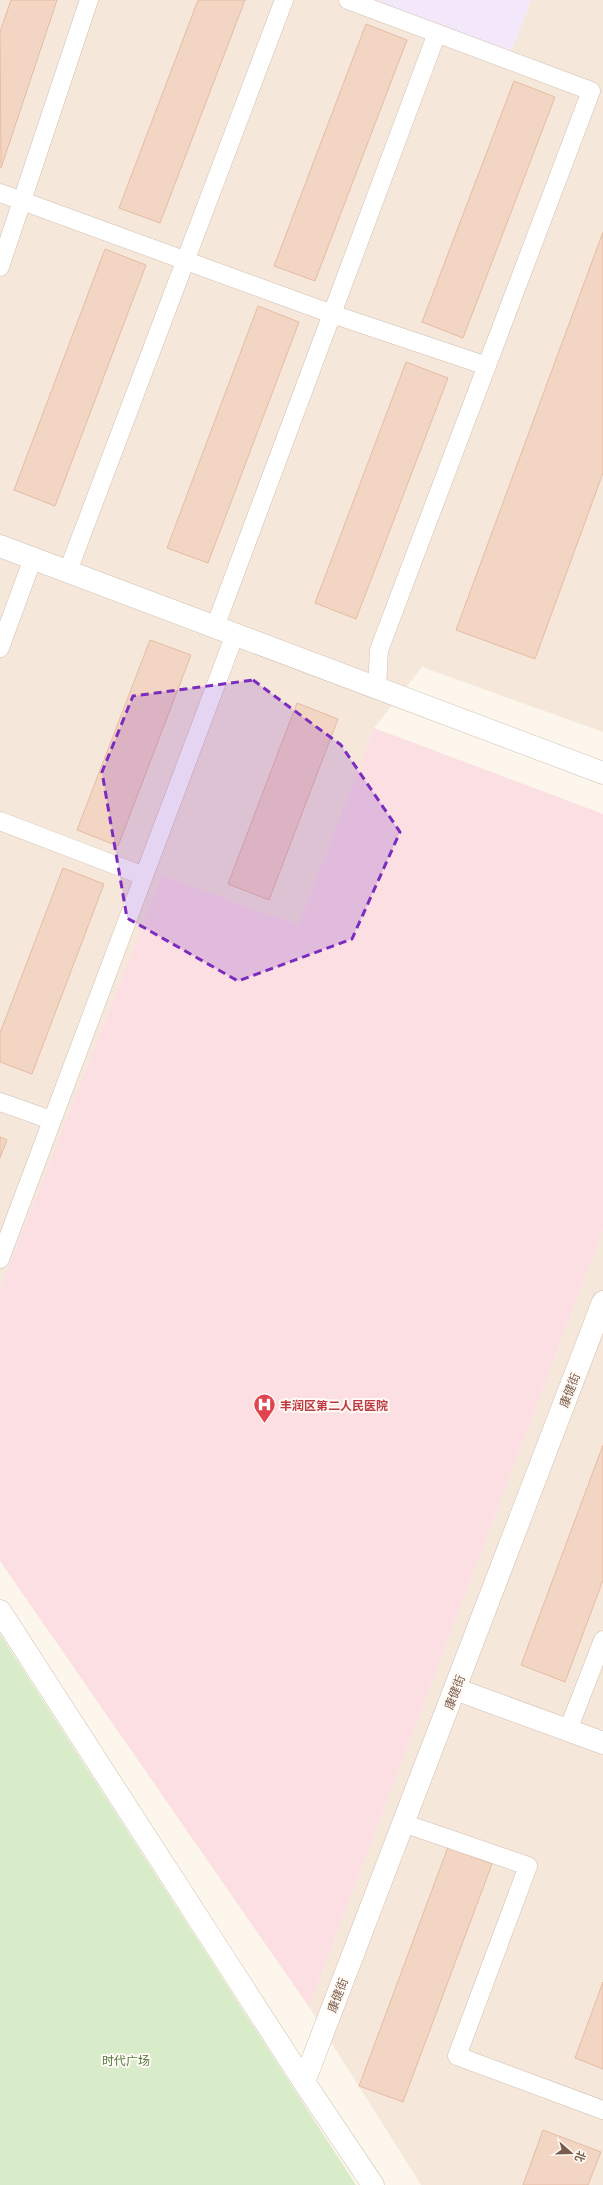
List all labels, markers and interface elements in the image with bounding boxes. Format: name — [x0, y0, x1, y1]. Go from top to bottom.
street label: 康健街 — [556, 1371, 582, 1409]
hospital icon: 丰润区第二人民医院 — [252, 1392, 278, 1425]
place label: 丰润区第二人民医院 — [280, 1398, 388, 1412]
street label: 康健街 — [441, 1673, 467, 1711]
street label: 康健街 — [324, 1976, 350, 2014]
park label: 时代广场 — [102, 2053, 150, 2067]
north arrow — [551, 2133, 591, 2173]
text: 北 — [573, 2149, 589, 2164]

